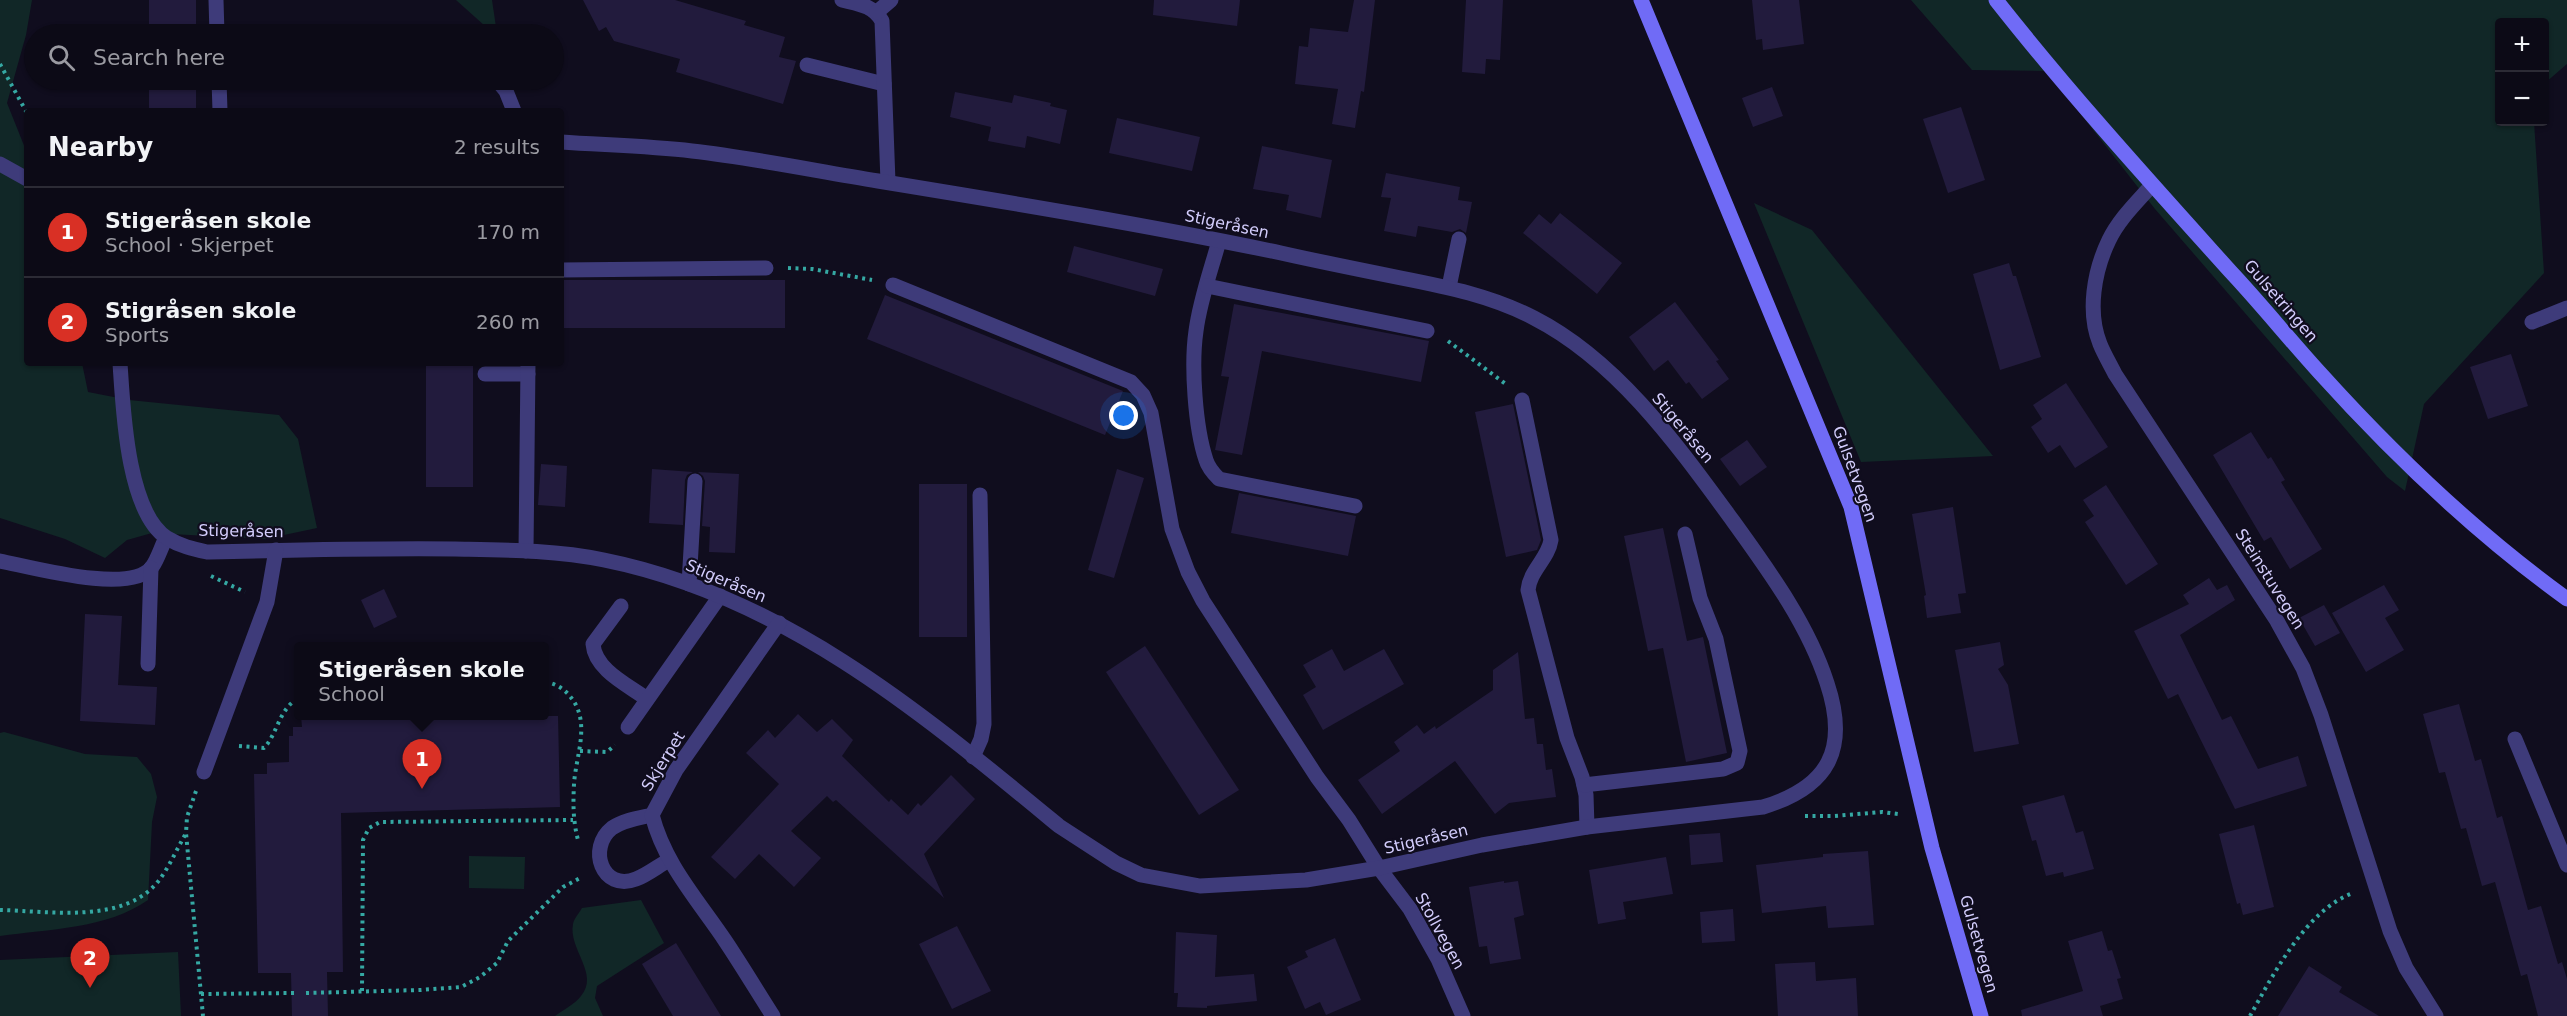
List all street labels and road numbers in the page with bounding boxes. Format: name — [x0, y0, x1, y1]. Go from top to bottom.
street label: Stigeråsen — [1183, 206, 1271, 242]
street label: Gulsetringen — [2240, 256, 2322, 346]
street label: Stigeråsen — [1648, 389, 1718, 467]
street label: Gulsetvegen — [1829, 423, 1881, 525]
street label: Stigeråsen — [198, 521, 284, 541]
street label: Steinstuvegen — [2231, 525, 2309, 633]
street label: Stigeråsen — [683, 556, 769, 606]
street label: Skjerpet — [637, 728, 689, 794]
street label: Stigeråsen — [1382, 820, 1470, 858]
street label: Stollvegen — [1411, 889, 1469, 973]
street label: Gulsetvegen — [1956, 893, 2002, 995]

